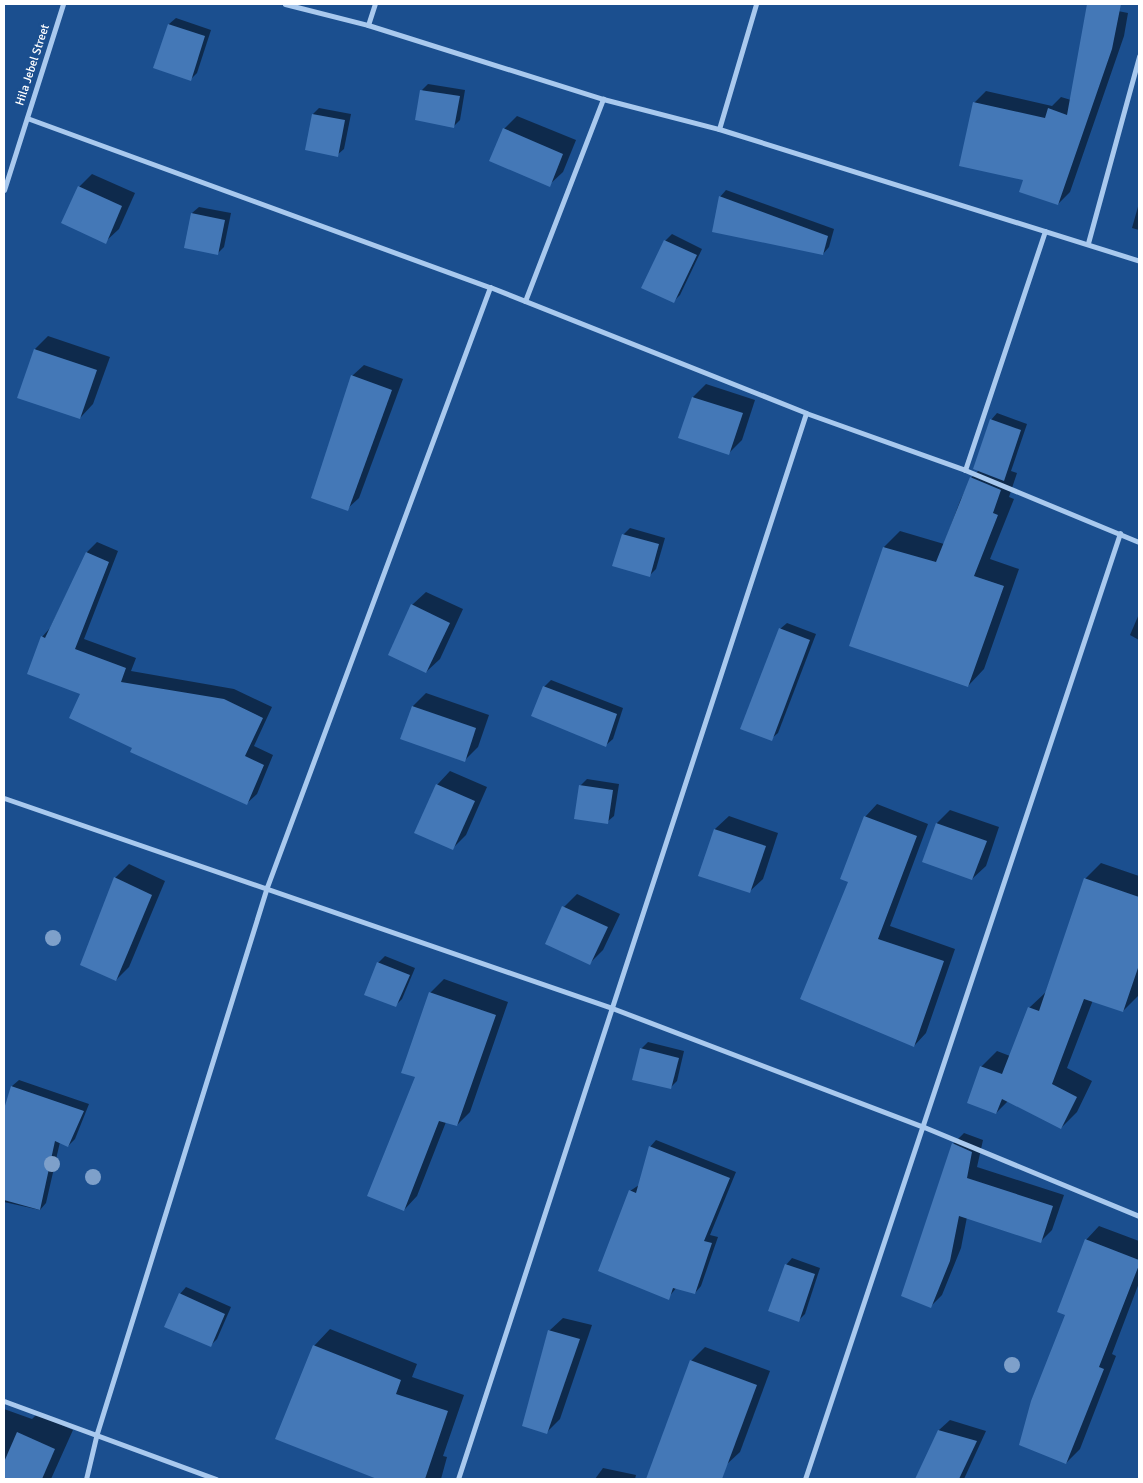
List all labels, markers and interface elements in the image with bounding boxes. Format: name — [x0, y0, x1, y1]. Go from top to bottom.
street label: Hila Jebel Street — [13, 22, 53, 108]

